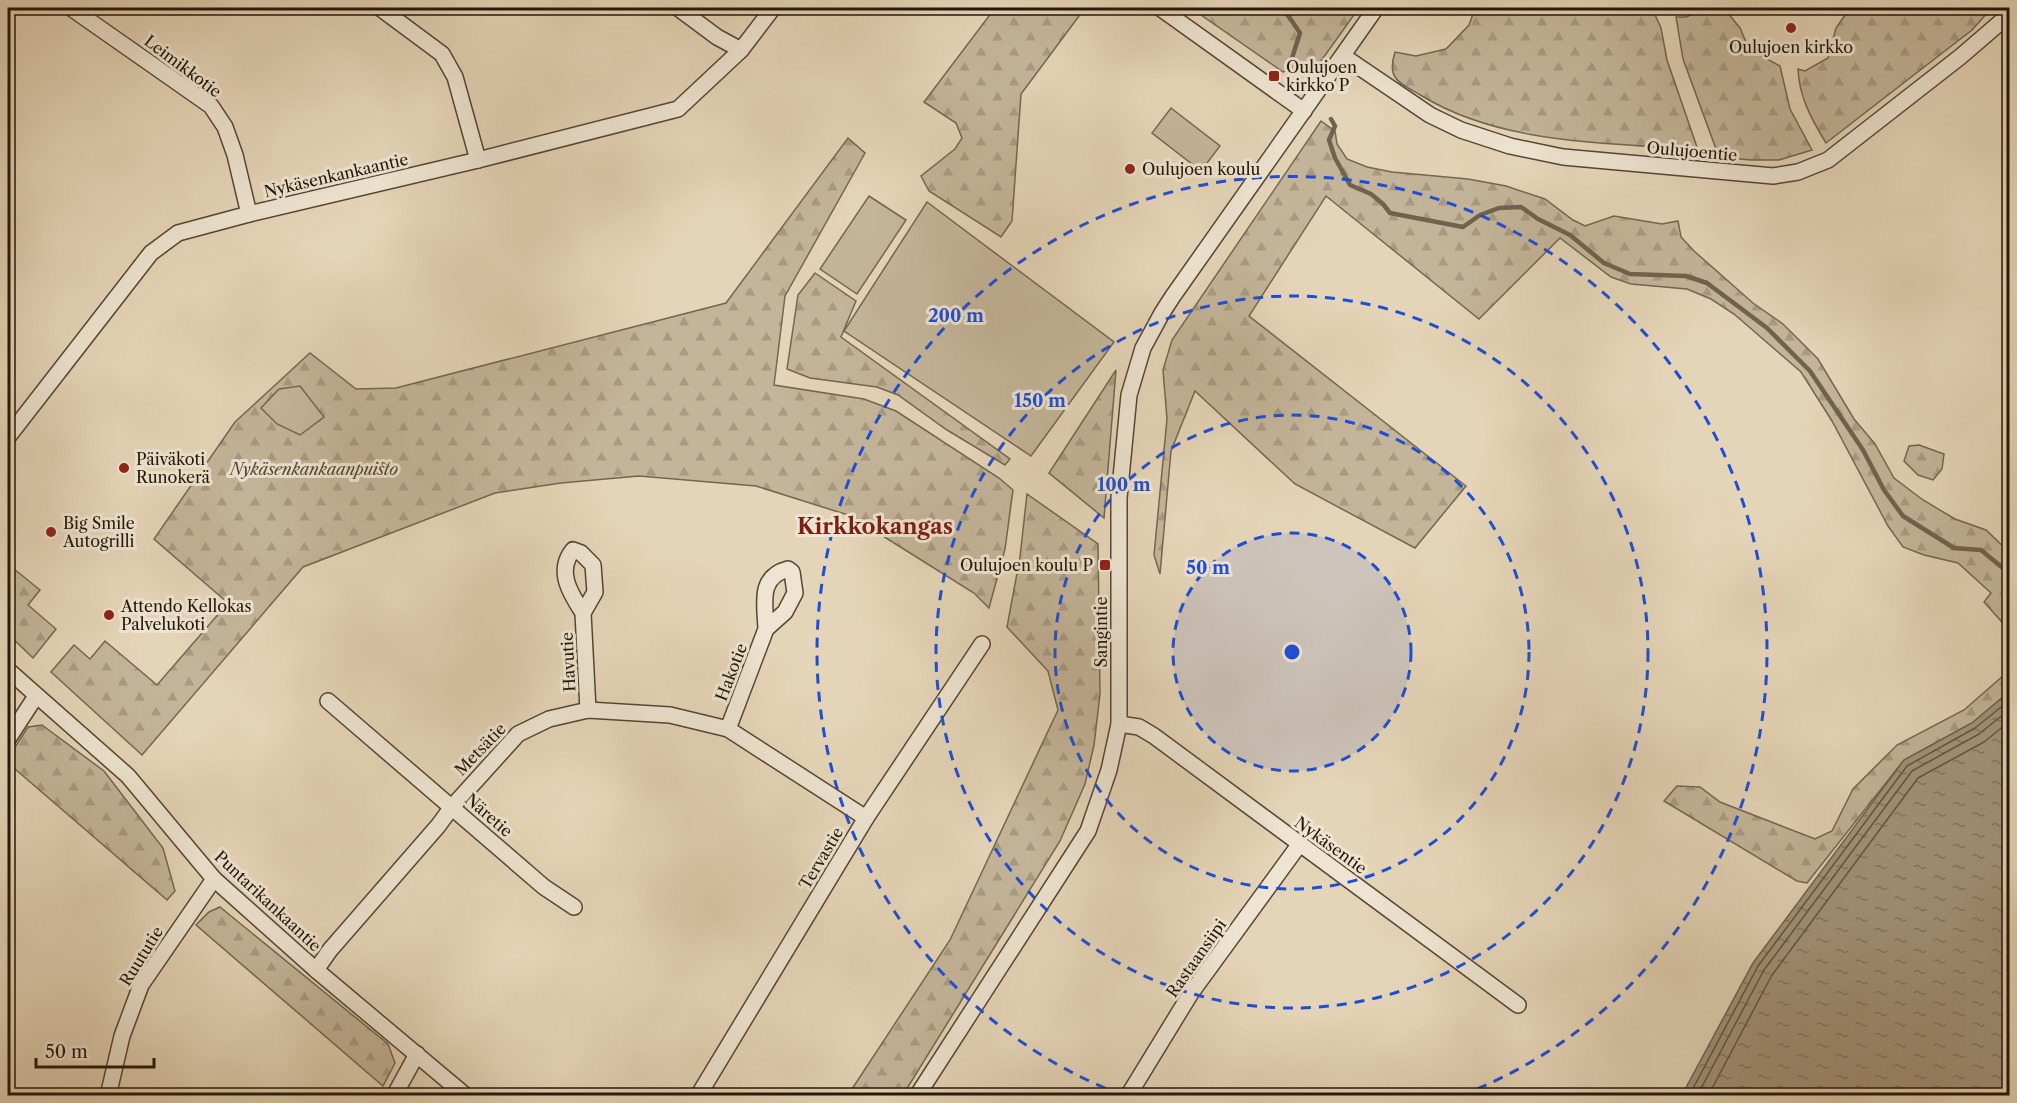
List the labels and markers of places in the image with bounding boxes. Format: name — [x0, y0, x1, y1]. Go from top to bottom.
marker: Oulujoen kirkko — [1784, 21, 1798, 35]
place label: Oulujoen kirkko — [1729, 37, 1853, 57]
place label: Oulujoen kirkko P — [1286, 57, 1357, 95]
marker: Oulujoen kirkko P — [1267, 69, 1281, 83]
place label: Oulujoen koulu — [1142, 159, 1260, 179]
marker: Oulujoen koulu — [1123, 162, 1137, 176]
place label: Päiväkoti Runokerä — [136, 449, 211, 487]
marker: Päiväkoti Runokerä — [117, 461, 131, 475]
place label: Big Smile Autogrilli — [62, 513, 135, 551]
marker: Big Smile Autogrilli — [44, 525, 58, 539]
place label: Oulujoen koulu P — [960, 555, 1093, 575]
marker: Oulujoen koulu P — [1098, 558, 1112, 572]
place label: Attendo Kellokas Palvelukoti — [120, 596, 251, 634]
marker: Attendo Kellokas Palvelukoti — [102, 608, 116, 622]
centre of rings — [1282, 642, 1302, 662]

